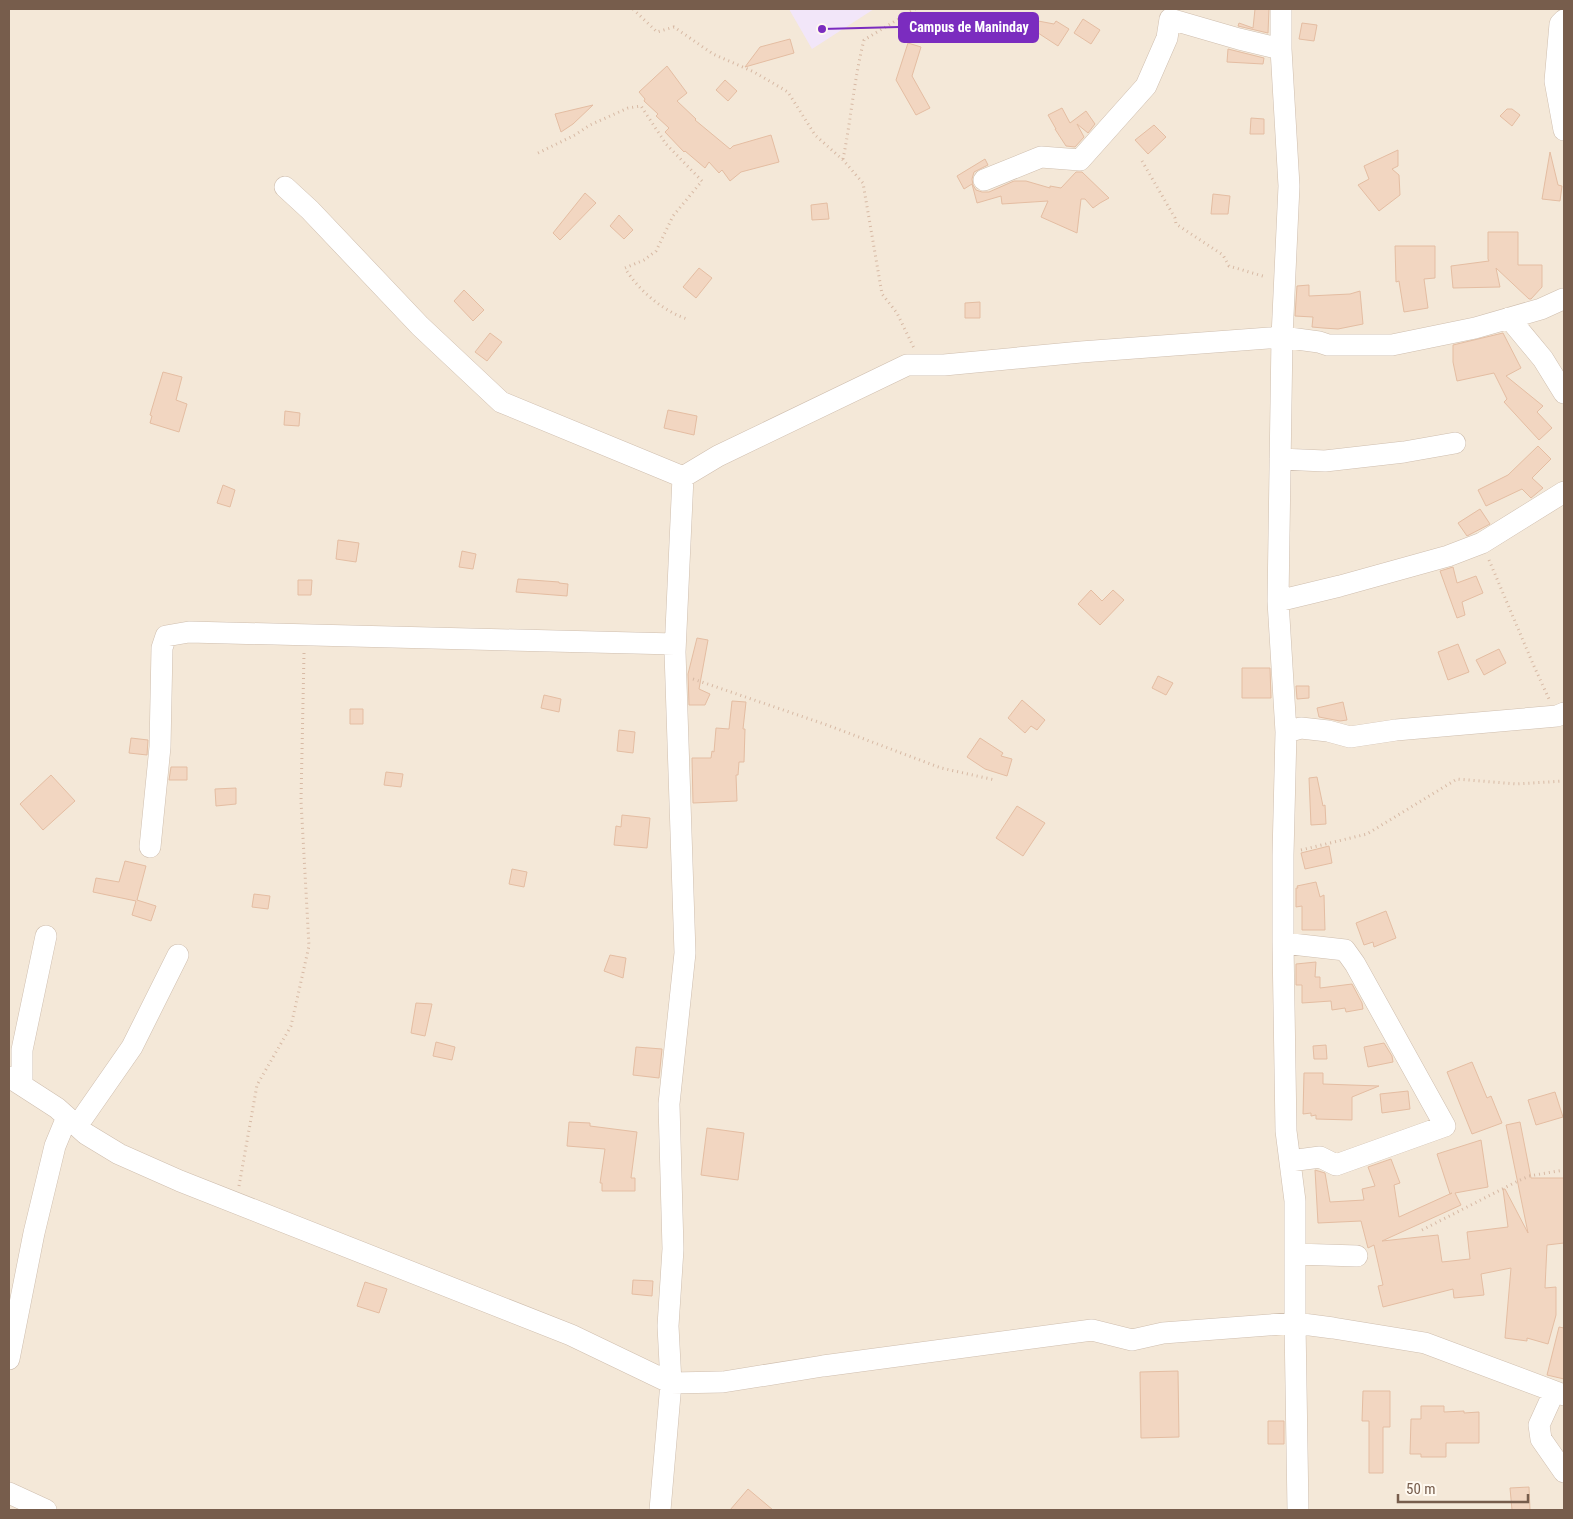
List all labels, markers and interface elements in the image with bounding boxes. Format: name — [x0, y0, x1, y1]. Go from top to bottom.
callout: Campus de Maninday — [899, 13, 1038, 42]
text: Campus de Maninday — [909, 19, 1029, 35]
scale bar — [1398, 1472, 1528, 1504]
text: 50 m — [1406, 1480, 1436, 1498]

